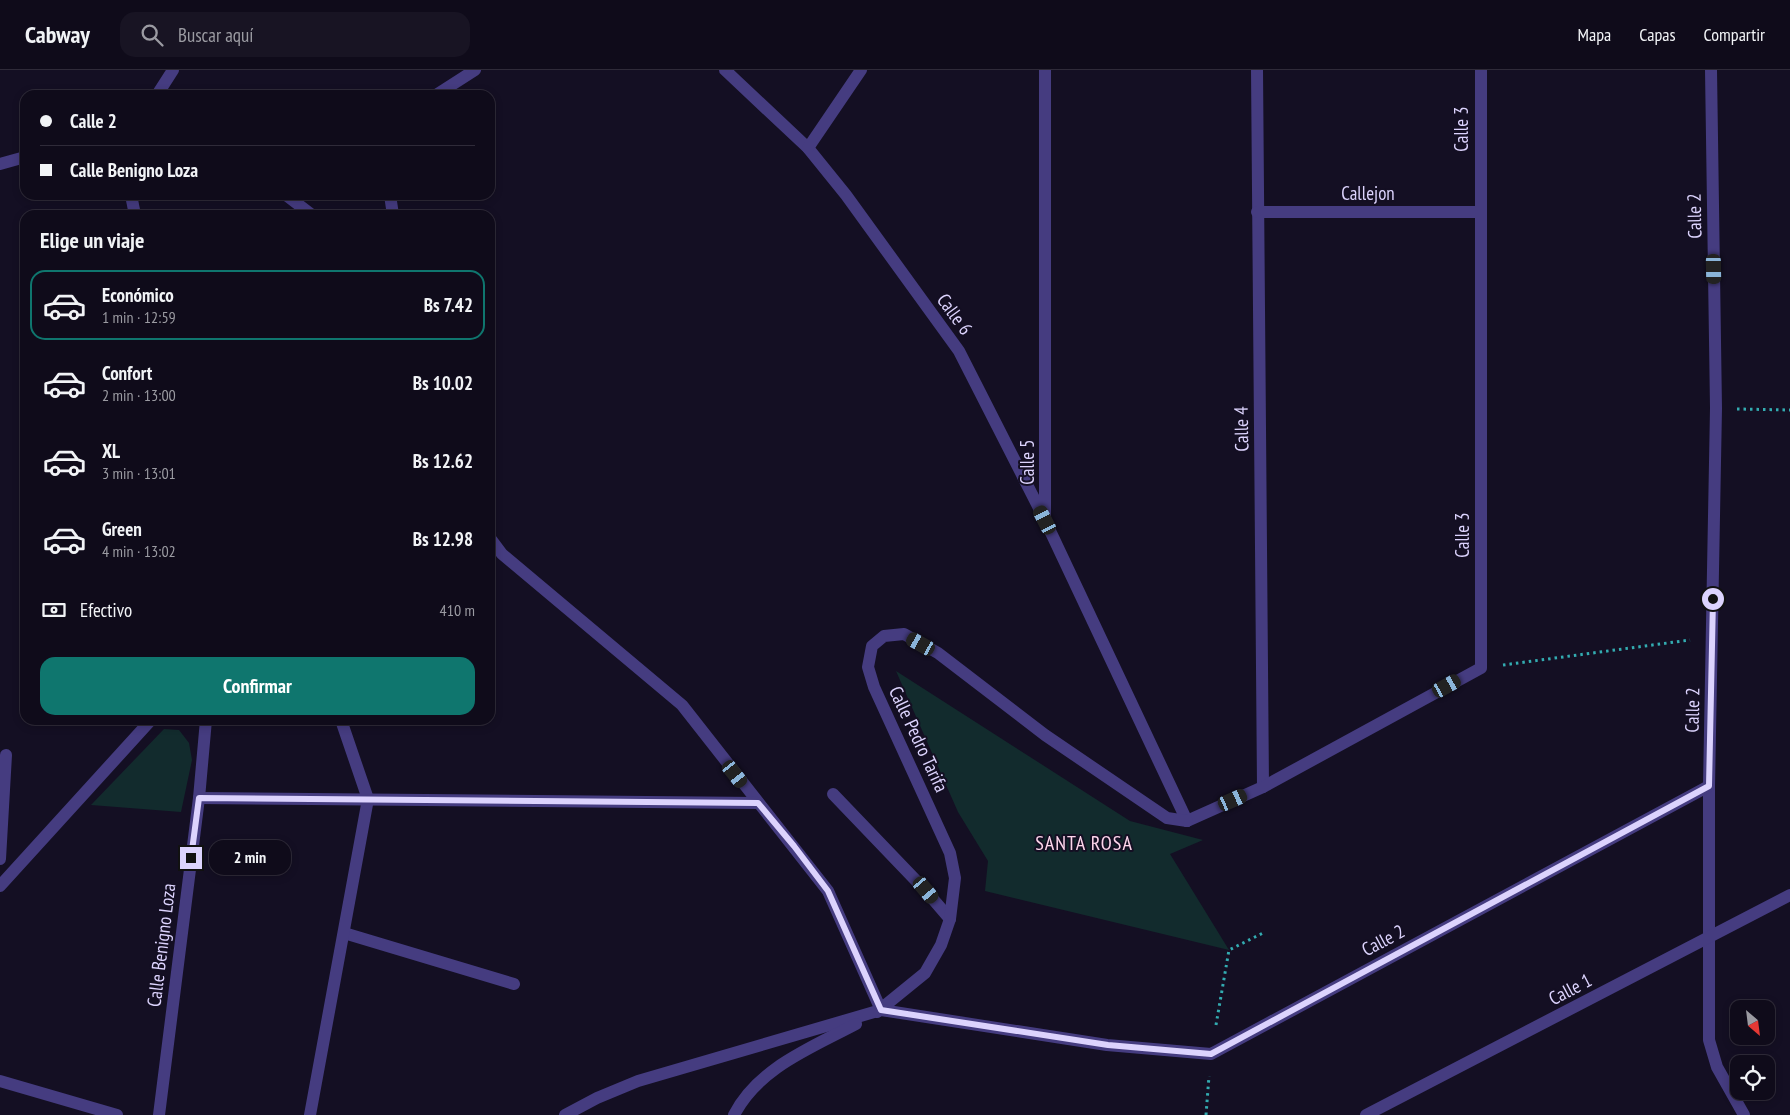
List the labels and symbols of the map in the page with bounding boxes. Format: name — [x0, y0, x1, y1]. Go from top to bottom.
street label: Calle 3 — [1449, 106, 1473, 152]
street label: Callejon — [1341, 181, 1395, 205]
street label: Calle 2 — [1682, 193, 1706, 239]
car — [1706, 254, 1721, 284]
street label: Calle 6 — [932, 289, 978, 339]
street label: Calle 4 — [1229, 406, 1253, 452]
street label: Calle 5 — [1015, 439, 1039, 485]
car — [1031, 503, 1058, 537]
street label: Calle 3 — [1450, 512, 1474, 558]
route start — [1702, 588, 1724, 610]
car — [904, 630, 937, 658]
car — [1430, 672, 1463, 700]
street label: Calle Pedro Tarifa — [884, 682, 954, 796]
street label: Calle 2 — [1680, 687, 1704, 733]
car — [719, 758, 750, 790]
car — [1216, 787, 1249, 813]
district label: SANTA ROSA — [1035, 830, 1133, 856]
callout: 2 min — [208, 840, 291, 876]
route end — [180, 847, 202, 869]
car — [910, 874, 941, 906]
street label: Calle Benigno Loza — [142, 882, 180, 1008]
street label: Calle 2 — [1357, 919, 1409, 961]
street label: Calle 1 — [1544, 968, 1596, 1010]
north arrow — [1730, 1000, 1775, 1045]

